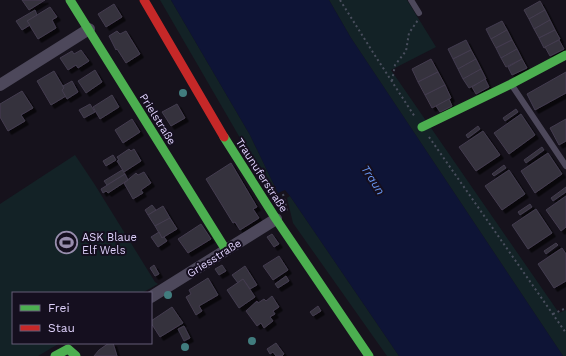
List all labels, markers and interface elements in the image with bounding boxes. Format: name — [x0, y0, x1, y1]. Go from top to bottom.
street label: Prielstraße — [137, 91, 178, 147]
street label: Traunuferstraße — [233, 136, 290, 215]
water label: Traun — [358, 163, 388, 197]
sports icon: ASK Blaue Elf Wels — [53, 230, 79, 256]
place label: ASK Blaue Elf Wels — [82, 231, 137, 257]
street label: Griesstraße — [185, 237, 244, 280]
legend — [12, 292, 152, 344]
text: Frei — [48, 301, 70, 315]
text: Stau — [48, 321, 75, 335]

